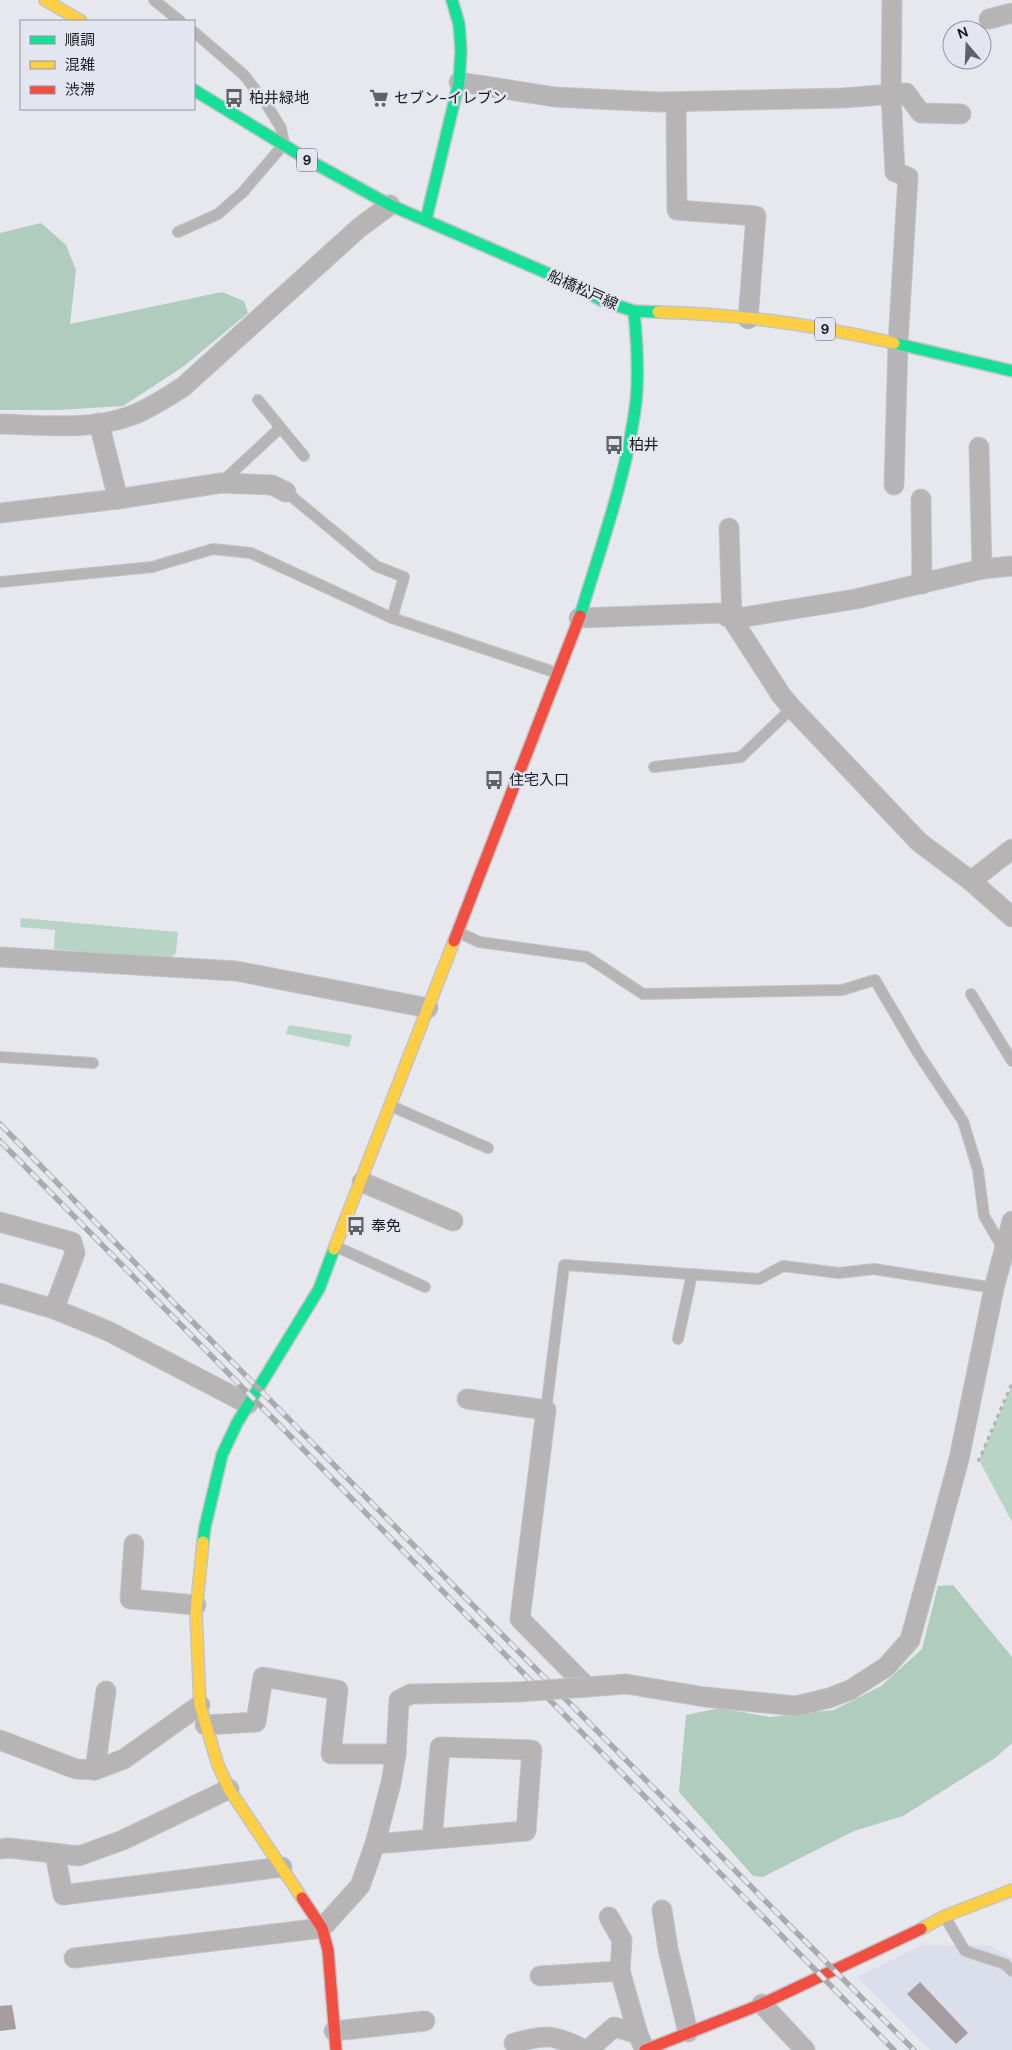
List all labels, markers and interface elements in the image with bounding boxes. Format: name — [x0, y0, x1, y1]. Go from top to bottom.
legend — [20, 20, 195, 110]
north arrow — [942, 20, 992, 70]
text: N — [955, 23, 971, 43]
text: 順調 — [65, 30, 95, 50]
text: 混雑 — [65, 55, 95, 75]
text: 渋滞 — [65, 80, 95, 100]
bus stop icon: 柏井緑地 — [223, 87, 245, 109]
supermarket icon: セブン-イレブン — [368, 87, 390, 109]
place label: 柏井緑地 — [249, 88, 309, 108]
place label: セブン-イレブン — [394, 88, 507, 108]
road number: 9 — [297, 148, 317, 172]
street label: 船橋松戸線 — [545, 266, 621, 314]
road number: 9 — [815, 318, 835, 340]
bus stop icon: 柏井 — [603, 434, 625, 456]
place label: 柏井 — [629, 435, 659, 455]
bus stop icon: 住宅入口 — [483, 769, 505, 791]
place label: 住宅入口 — [509, 770, 569, 790]
bus stop icon: 奉免 — [345, 1215, 367, 1237]
place label: 奉免 — [371, 1216, 401, 1236]

